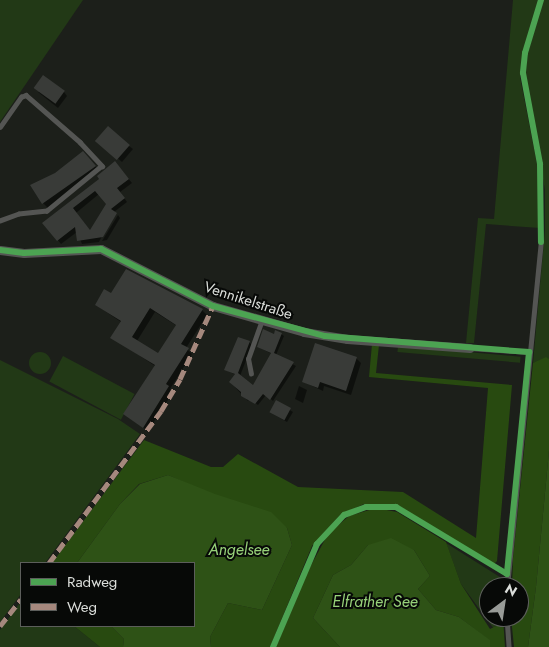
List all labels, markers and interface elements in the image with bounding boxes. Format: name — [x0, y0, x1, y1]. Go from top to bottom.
street label: Vennikelstraße — [202, 278, 294, 324]
water label: Angelsee — [208, 540, 270, 560]
legend — [20, 562, 195, 627]
text: Radweg — [67, 571, 117, 593]
north arrow — [479, 577, 529, 627]
text: N — [501, 579, 521, 601]
water label: Elfrather See — [332, 592, 418, 612]
text: Weg — [67, 596, 97, 618]

